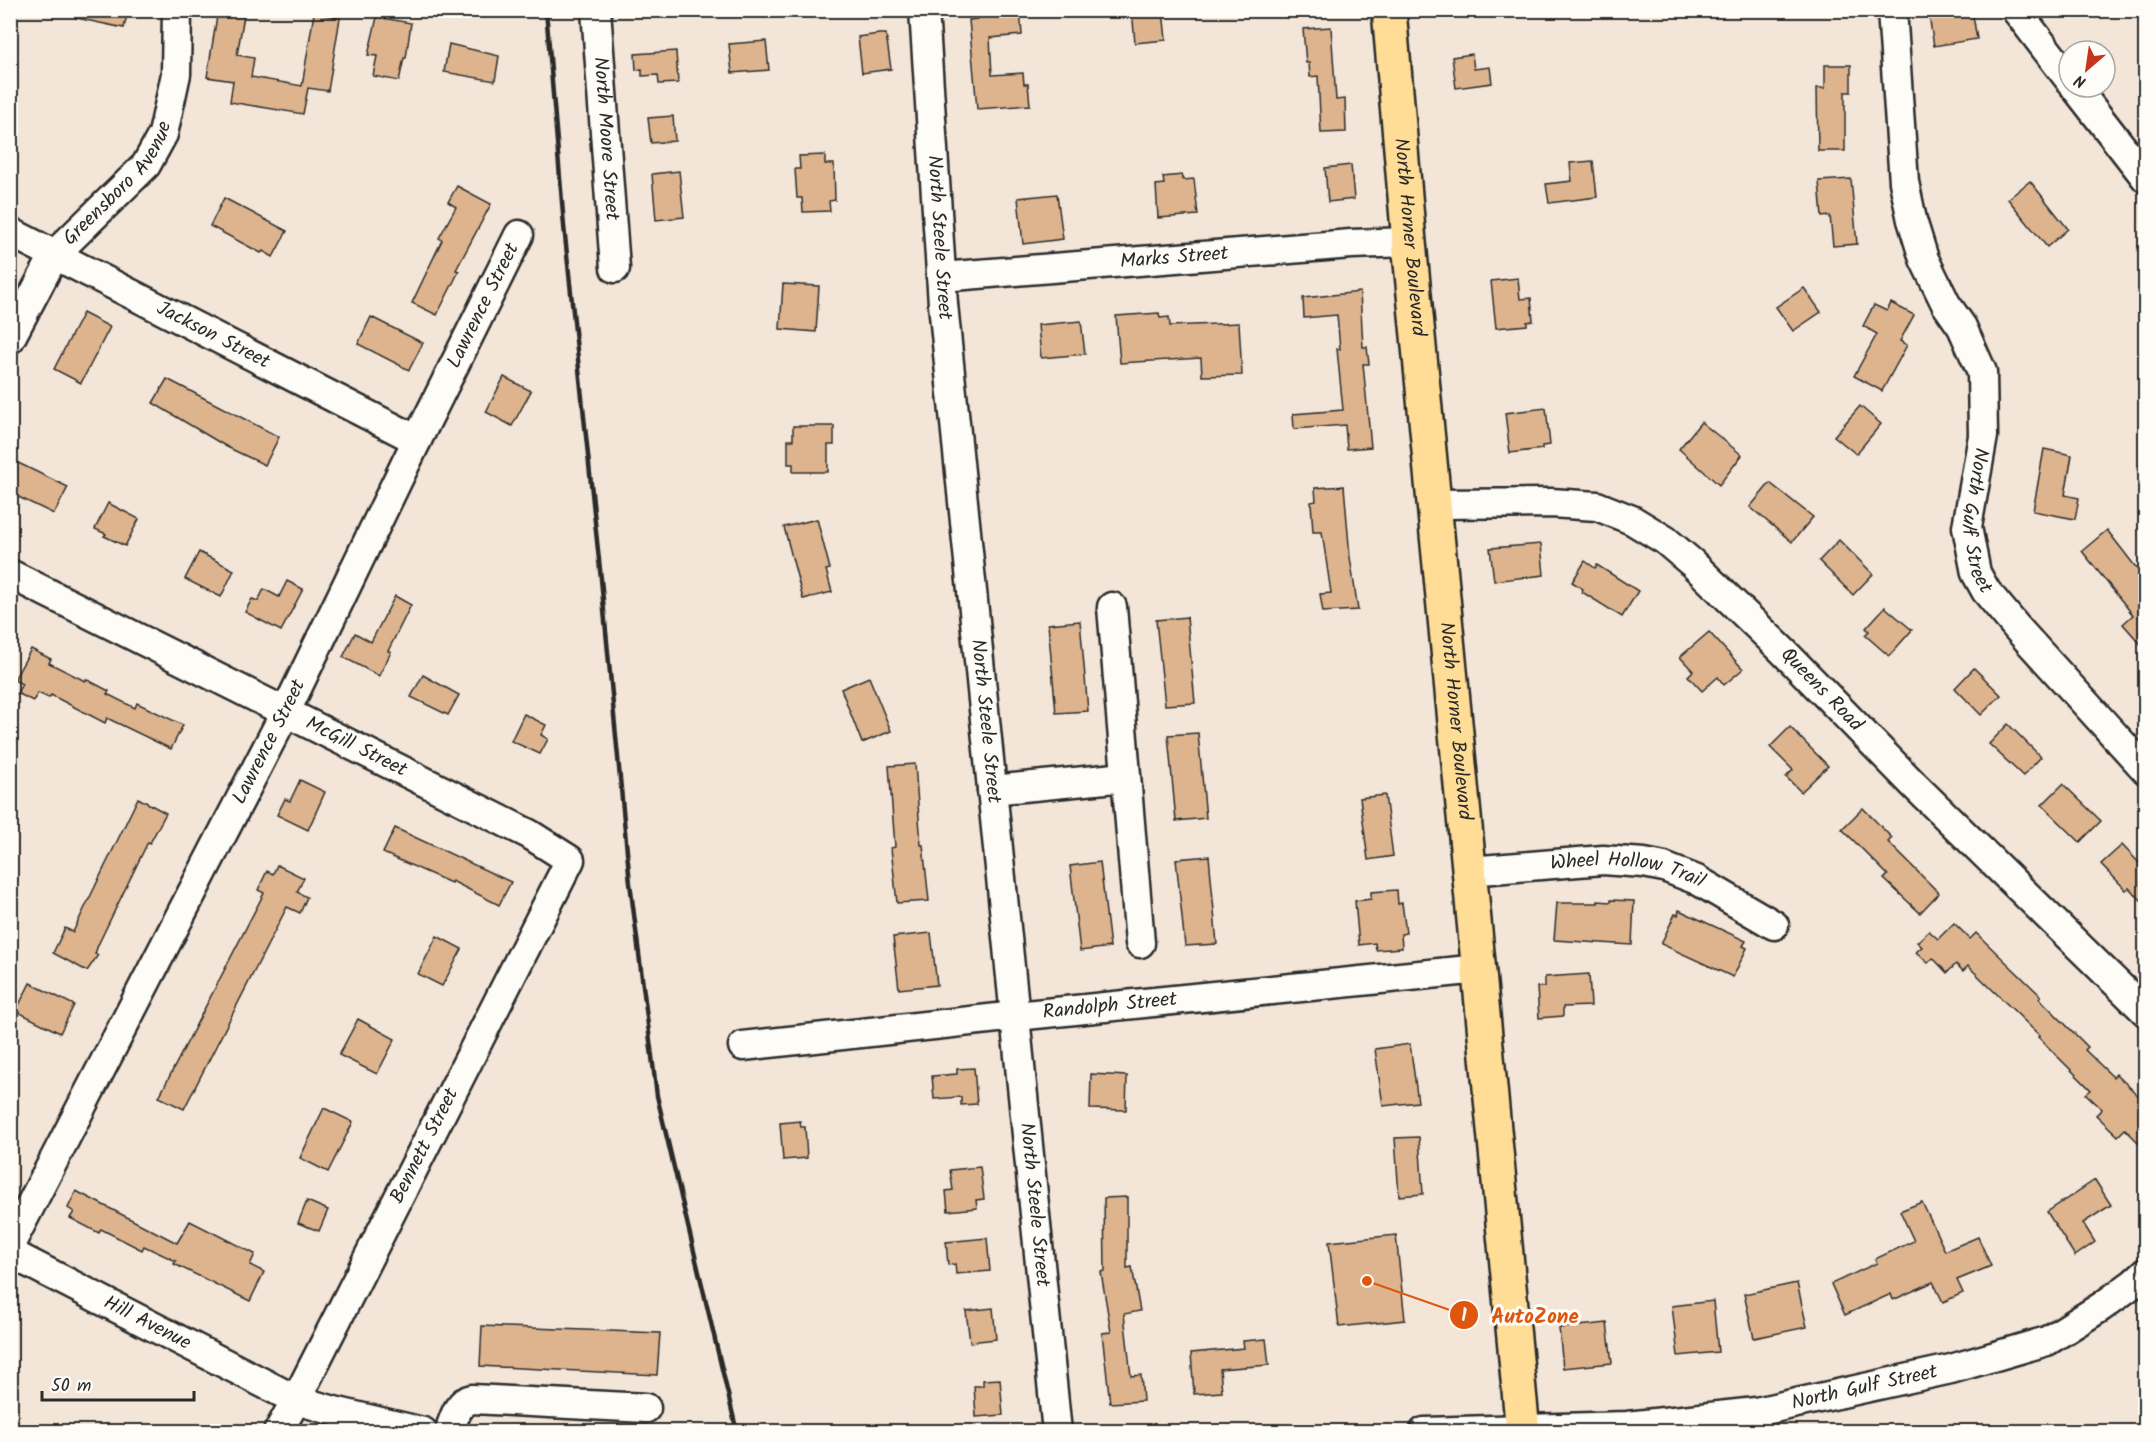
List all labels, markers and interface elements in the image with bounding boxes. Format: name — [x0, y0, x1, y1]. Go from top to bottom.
north arrow — [2057, 39, 2117, 99]
street label: North Moore Street — [583, 56, 627, 222]
text: N — [2070, 67, 2091, 94]
street label: Greensboro Avenue — [56, 119, 181, 254]
street label: North Horner Boulevard — [1384, 137, 1434, 339]
street label: North Steele Street — [917, 154, 961, 322]
street label: Lawrence Street — [439, 237, 529, 374]
street label: Marks Street — [1119, 238, 1230, 279]
street label: Jackson Street — [150, 293, 276, 378]
street label: North Gulf Street — [1951, 445, 2001, 600]
street label: North Horner Boulevard — [1429, 620, 1480, 823]
street label: North Steele Street — [961, 638, 1009, 805]
street label: Queens Road — [1772, 640, 1871, 740]
street label: Lawrence Street — [224, 674, 315, 810]
street label: McGill Street — [300, 708, 413, 786]
street label: Wheel Hollow Trail — [1549, 844, 1711, 897]
street label: Randolph Street — [1041, 984, 1179, 1029]
street label: Bennett Street — [382, 1082, 468, 1210]
street label: North Steele Street — [1010, 1121, 1058, 1289]
street label: Hill Avenue — [97, 1287, 196, 1359]
callout: AutoZone — [1449, 1296, 1591, 1335]
text: AutoZone — [1491, 1301, 1579, 1334]
text: 1 — [1461, 1302, 1467, 1331]
street label: North Gulf Street — [1788, 1356, 1941, 1420]
scale bar — [42, 1364, 194, 1402]
text: 50 m — [51, 1372, 91, 1401]

